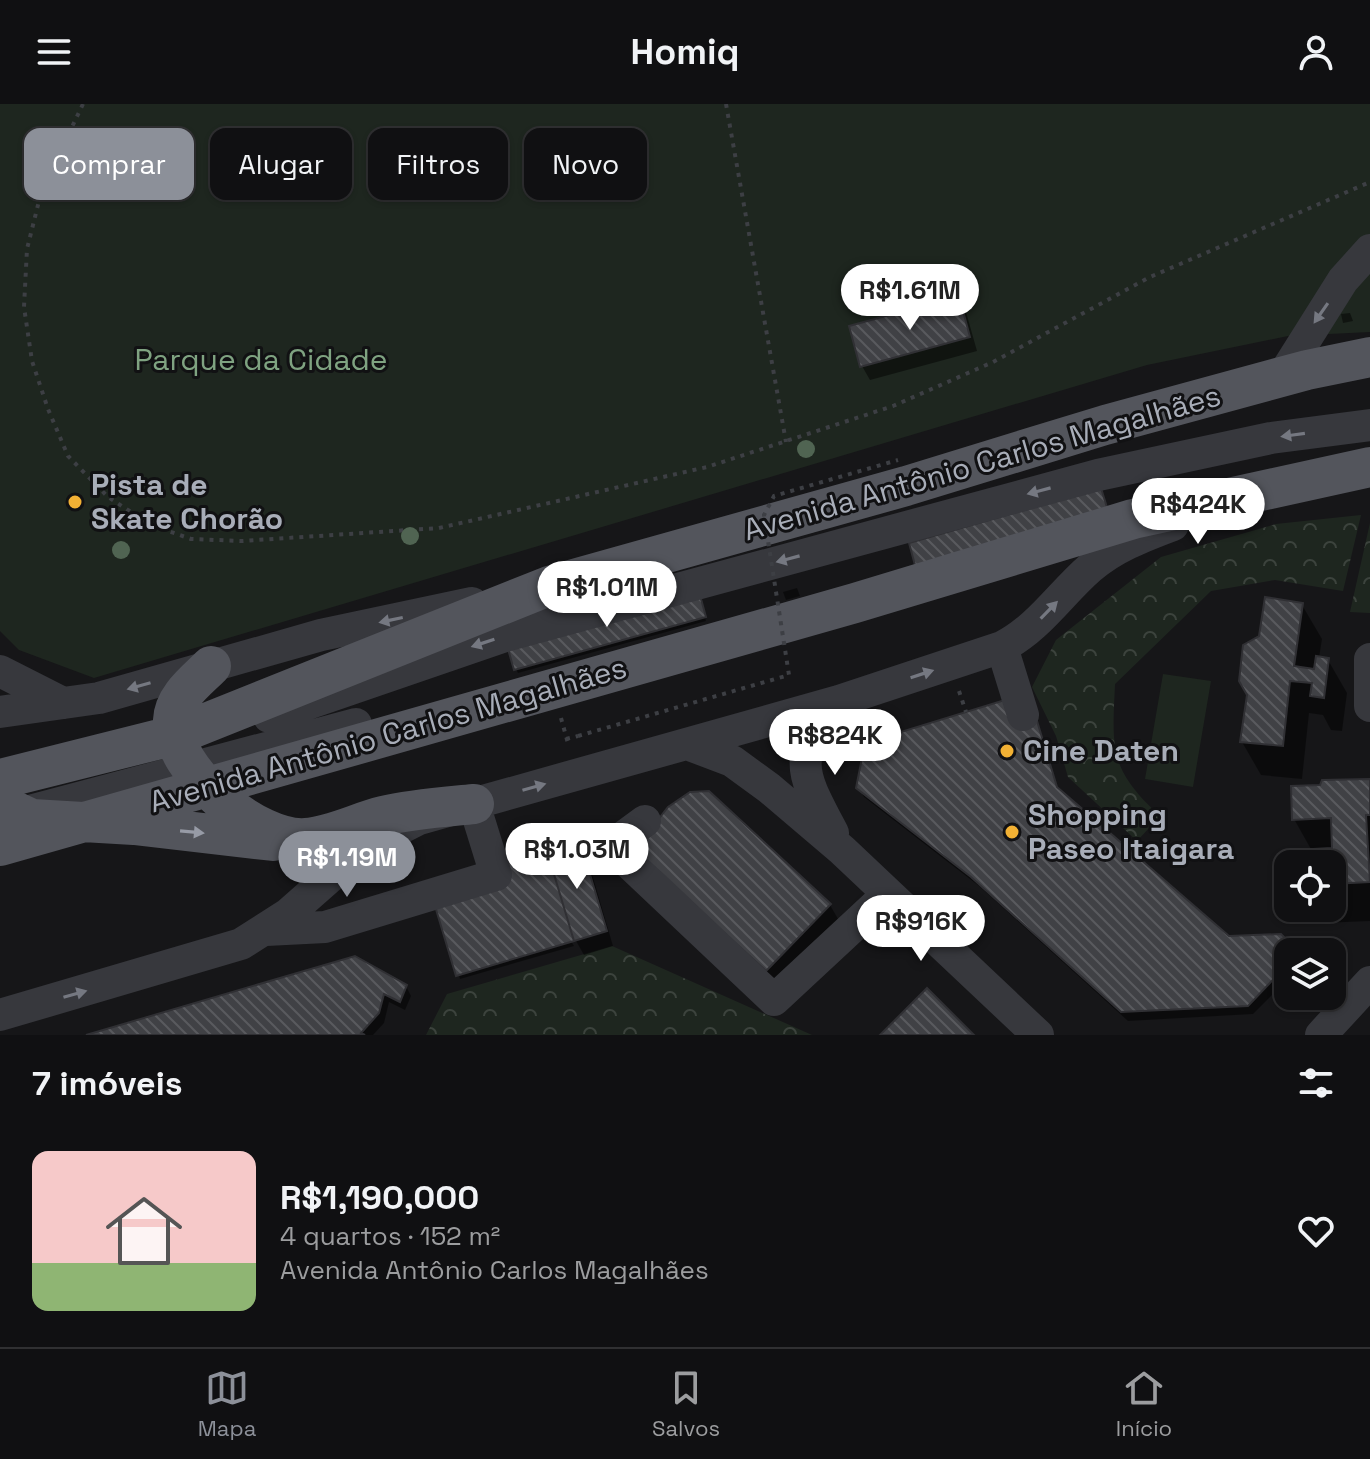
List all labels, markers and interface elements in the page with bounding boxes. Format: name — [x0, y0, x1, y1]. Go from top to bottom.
text: Homiq — [631, 29, 739, 75]
icon: menu — [32, 30, 76, 74]
icon: person — [1294, 30, 1338, 74]
chip: Comprar — [24, 128, 194, 200]
chip: Alugar — [210, 128, 352, 200]
chip: Filtros — [368, 128, 508, 200]
chip: Novo — [524, 128, 647, 200]
pin: R$1.61M — [836, 264, 984, 332]
text: R$1.61M — [859, 273, 961, 307]
one-way arrow — [1314, 302, 1329, 323]
park label: Parque da Cidade — [135, 340, 388, 379]
street label: Avenida Antônio Carlos Magalhães — [739, 376, 1225, 549]
one-way arrow — [1280, 429, 1305, 442]
place label: Pista de Skate Chorão — [91, 465, 283, 538]
pin: R$424K — [1133, 478, 1263, 546]
one-way arrow — [1026, 485, 1051, 497]
text: R$424K — [1150, 487, 1246, 521]
marker: Pista de Skate Chorão — [66, 493, 84, 511]
one-way arrow — [775, 553, 800, 565]
pin: R$1.01M — [533, 561, 681, 629]
text: R$1.01M — [556, 570, 658, 604]
one-way arrow — [1039, 601, 1058, 620]
one-way arrow — [378, 614, 403, 627]
one-way arrow — [471, 637, 495, 650]
street label: Avenida Antônio Carlos Magalhães — [145, 648, 631, 821]
one-way arrow — [911, 668, 935, 680]
one-way arrow — [127, 680, 151, 693]
pin: R$824K — [770, 709, 900, 777]
text: R$824K — [787, 718, 883, 752]
place label: Cine Daten — [1023, 731, 1179, 770]
marker: Cine Daten — [998, 742, 1016, 760]
one-way arrow — [523, 780, 547, 793]
place label: Shopping Paseo Itaigara — [1028, 795, 1234, 868]
pin: R$1.03M — [503, 823, 651, 891]
marker: Shopping Paseo Itaigara — [1003, 823, 1021, 841]
one-way arrow — [180, 826, 205, 839]
pin: R$1.19M — [273, 831, 421, 899]
text: R$1.03M — [524, 832, 630, 866]
text: R$1.19M — [296, 840, 398, 874]
map controls — [1274, 850, 1346, 1010]
button: locate — [1274, 850, 1346, 922]
pin: R$916K — [856, 895, 986, 963]
text: R$916K — [875, 904, 967, 938]
button: layers — [1274, 938, 1346, 1010]
one-way arrow — [64, 987, 88, 1000]
icon: filters — [1294, 1061, 1338, 1105]
text: 7 imóveis — [32, 1062, 183, 1105]
text: R$1,190,000 — [280, 1176, 479, 1219]
icon: home — [96, 1183, 192, 1279]
icon: heart — [1294, 1209, 1338, 1253]
text: 4 quartos · 152 m² — [280, 1219, 500, 1253]
text: Avenida Antônio Carlos Magalhães — [280, 1253, 709, 1287]
tab: Mapa — [198, 1366, 256, 1442]
tab: Salvos — [652, 1366, 720, 1442]
tab: Início — [1116, 1366, 1172, 1442]

